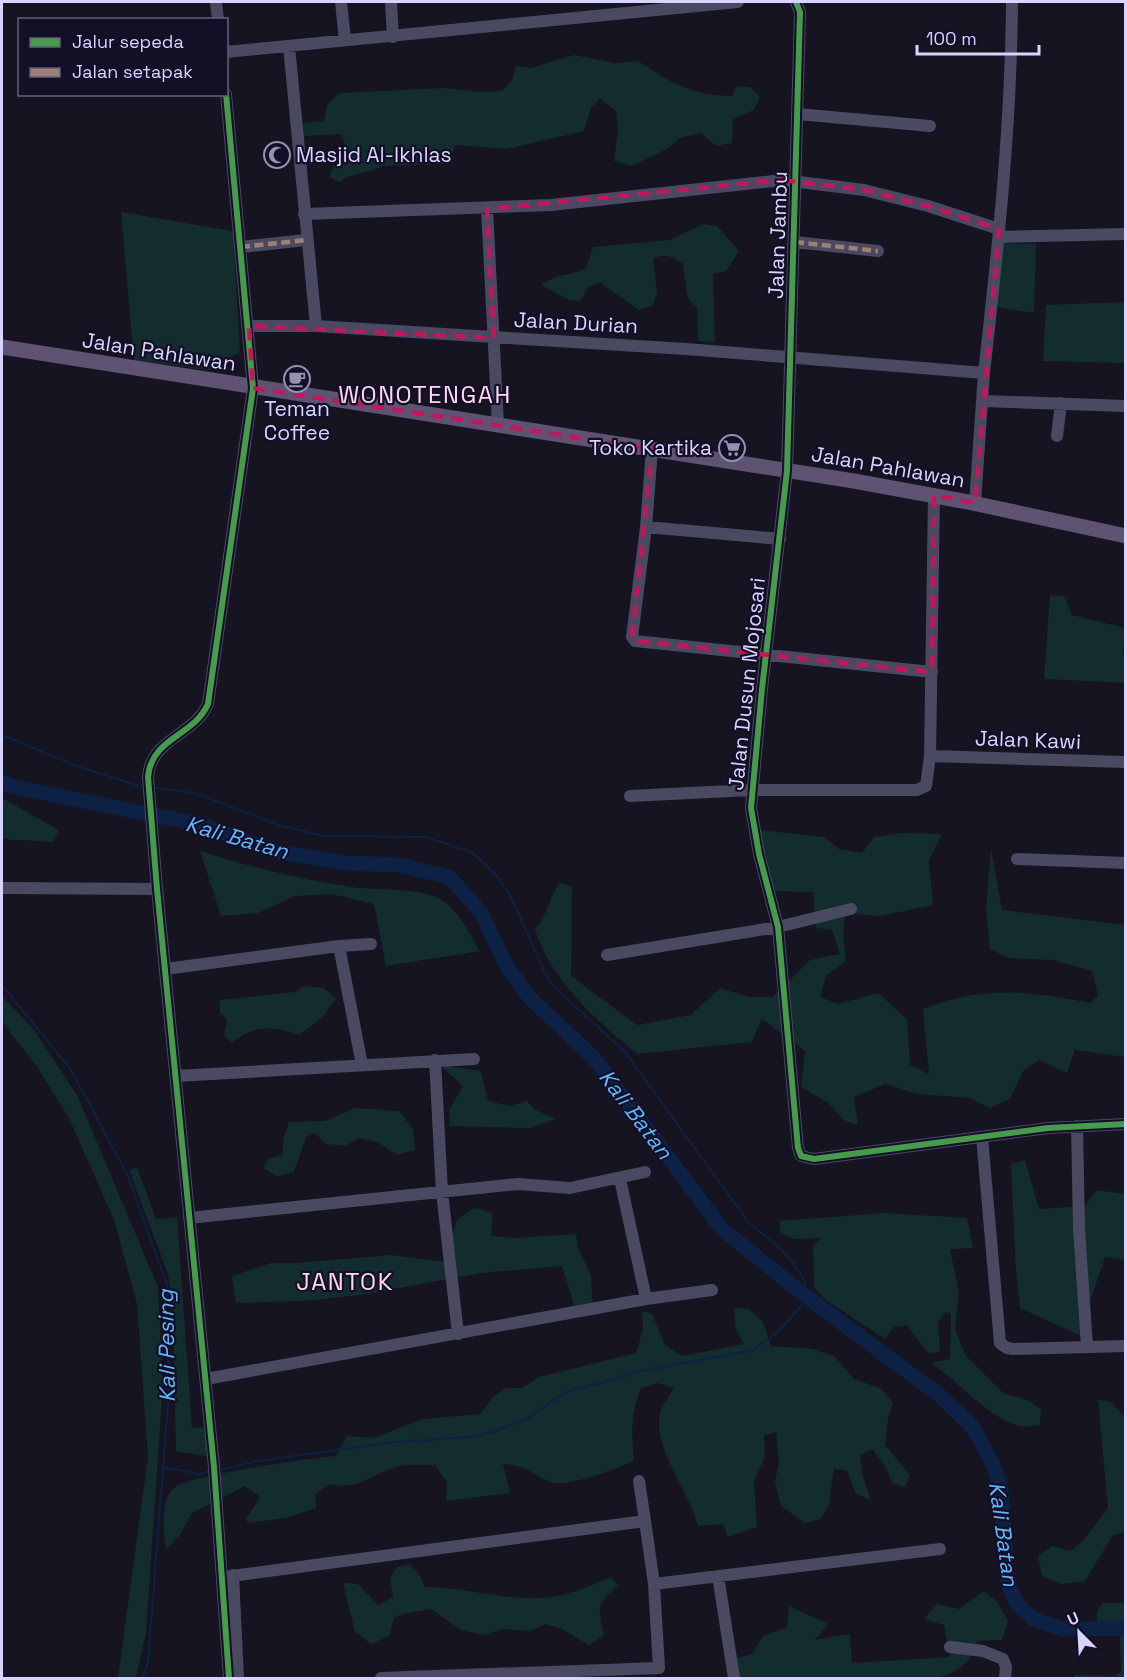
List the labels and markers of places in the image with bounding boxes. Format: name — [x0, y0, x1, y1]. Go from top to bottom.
mosque icon: Masjid Al-Ikhlas — [262, 140, 292, 170]
place label: Masjid Al-Ikhlas — [296, 141, 452, 168]
cafe icon: Teman Coffee — [282, 364, 312, 394]
place label: Teman Coffee — [264, 395, 330, 446]
supermarket icon: Toko Kartika — [717, 433, 747, 463]
place label: Toko Kartika — [589, 434, 712, 461]

